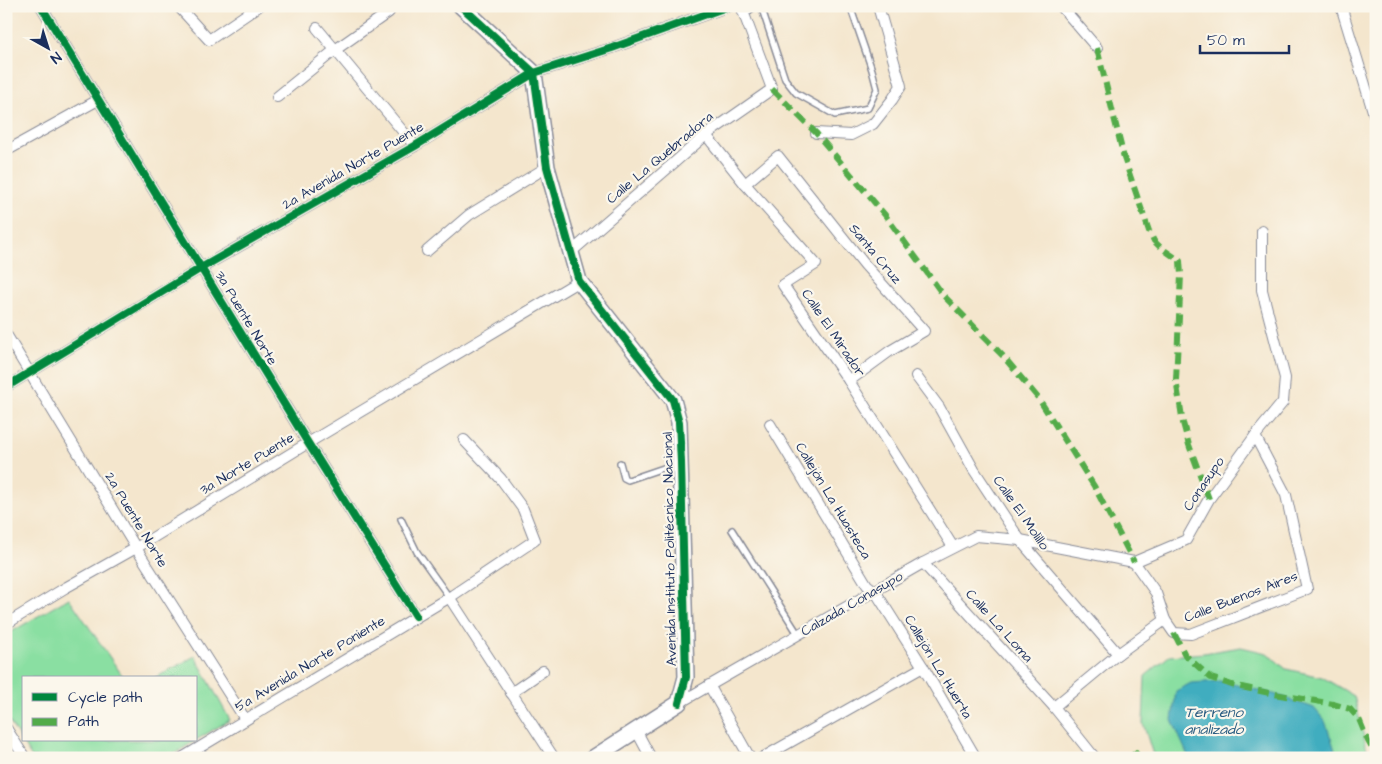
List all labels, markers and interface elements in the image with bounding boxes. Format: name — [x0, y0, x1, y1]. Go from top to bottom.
north arrow — [22, 22, 72, 72]
scale bar — [1200, 22, 1288, 54]
text: 50 m — [1207, 30, 1245, 51]
text: N — [46, 47, 65, 68]
street label: Calle La Quebradora — [602, 107, 718, 209]
street label: 2a Avenida Norte Puente — [278, 117, 428, 215]
street label: Santa Cruz — [844, 220, 906, 289]
street label: 3a Puente Norte — [210, 267, 282, 369]
street label: Calle El Mirador — [796, 285, 870, 381]
street label: 3a Norte Puente — [196, 428, 298, 500]
street label: Avenida Instituto Politécnico Nacional — [658, 432, 682, 666]
street label: Callejón La Huasteca — [790, 439, 876, 563]
street label: Conasupo — [1178, 453, 1230, 515]
street label: 2a Puente Norte — [100, 469, 173, 572]
street label: Calle El Molillo — [988, 472, 1054, 554]
street label: Calle Buenos Aires — [1181, 566, 1301, 628]
street label: Calzada Conasupo — [797, 567, 907, 641]
street label: Calle La Loma — [961, 585, 1037, 667]
street label: 5a Avenida Norte Poniente — [231, 611, 389, 717]
street label: Callejón La Huerta — [899, 611, 977, 723]
legend — [22, 676, 198, 742]
text: Cycle path — [68, 687, 143, 709]
water label: Terreno analizado — [1185, 702, 1245, 740]
text: Path — [68, 711, 99, 732]

